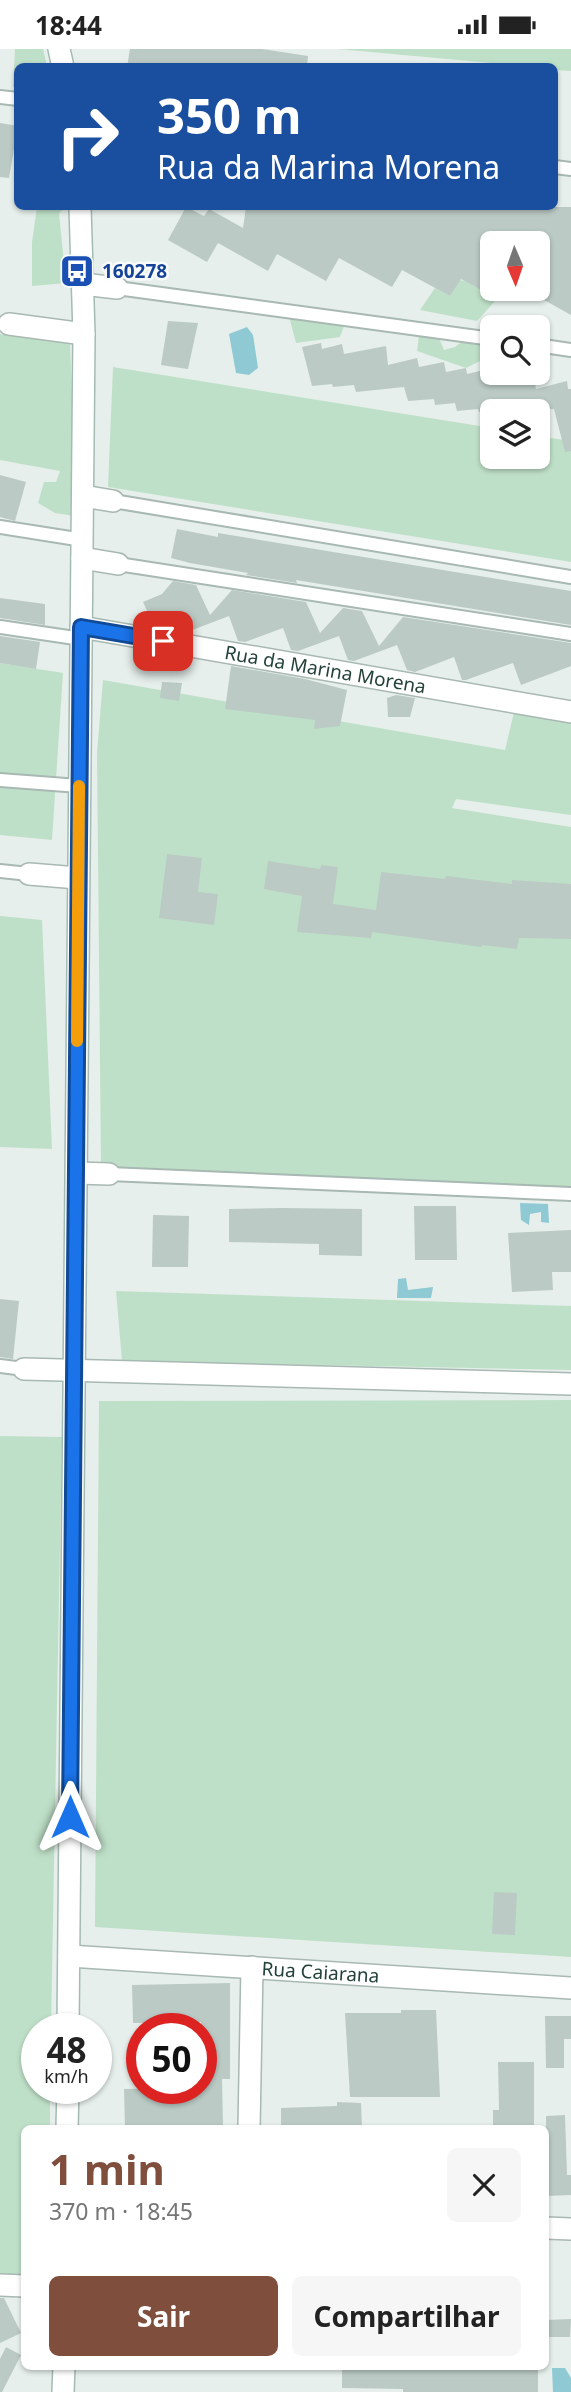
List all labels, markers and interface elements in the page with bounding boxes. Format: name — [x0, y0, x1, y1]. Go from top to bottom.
text: 18:44 — [35, 7, 102, 43]
text: 350 m — [157, 82, 302, 148]
icon: right — [42, 91, 133, 182]
text: Rua da Marina Morena — [157, 145, 500, 188]
north arrow — [480, 231, 550, 301]
map controls — [480, 231, 550, 469]
bus stop icon: 160278 — [58, 252, 96, 290]
place label: 160278 — [102, 258, 167, 284]
button: search — [480, 315, 550, 385]
button: layers — [480, 399, 550, 469]
pin — [133, 611, 193, 671]
icon: arrive — [144, 622, 182, 660]
street label: Rua da Marina Morena — [223, 639, 428, 700]
position arrow — [33, 1780, 107, 1854]
street label: Rua Caiarana — [261, 1955, 380, 1989]
speed limit sign: 50 — [126, 2013, 217, 2104]
text: 48 — [46, 2026, 87, 2073]
text: km/h — [44, 2064, 89, 2088]
text: 1 min — [49, 2140, 165, 2197]
button: close — [447, 2148, 521, 2222]
text: 370 m · 18:45 — [49, 2195, 193, 2227]
button: Sair — [49, 2276, 278, 2356]
button: Compartilhar — [292, 2276, 521, 2356]

